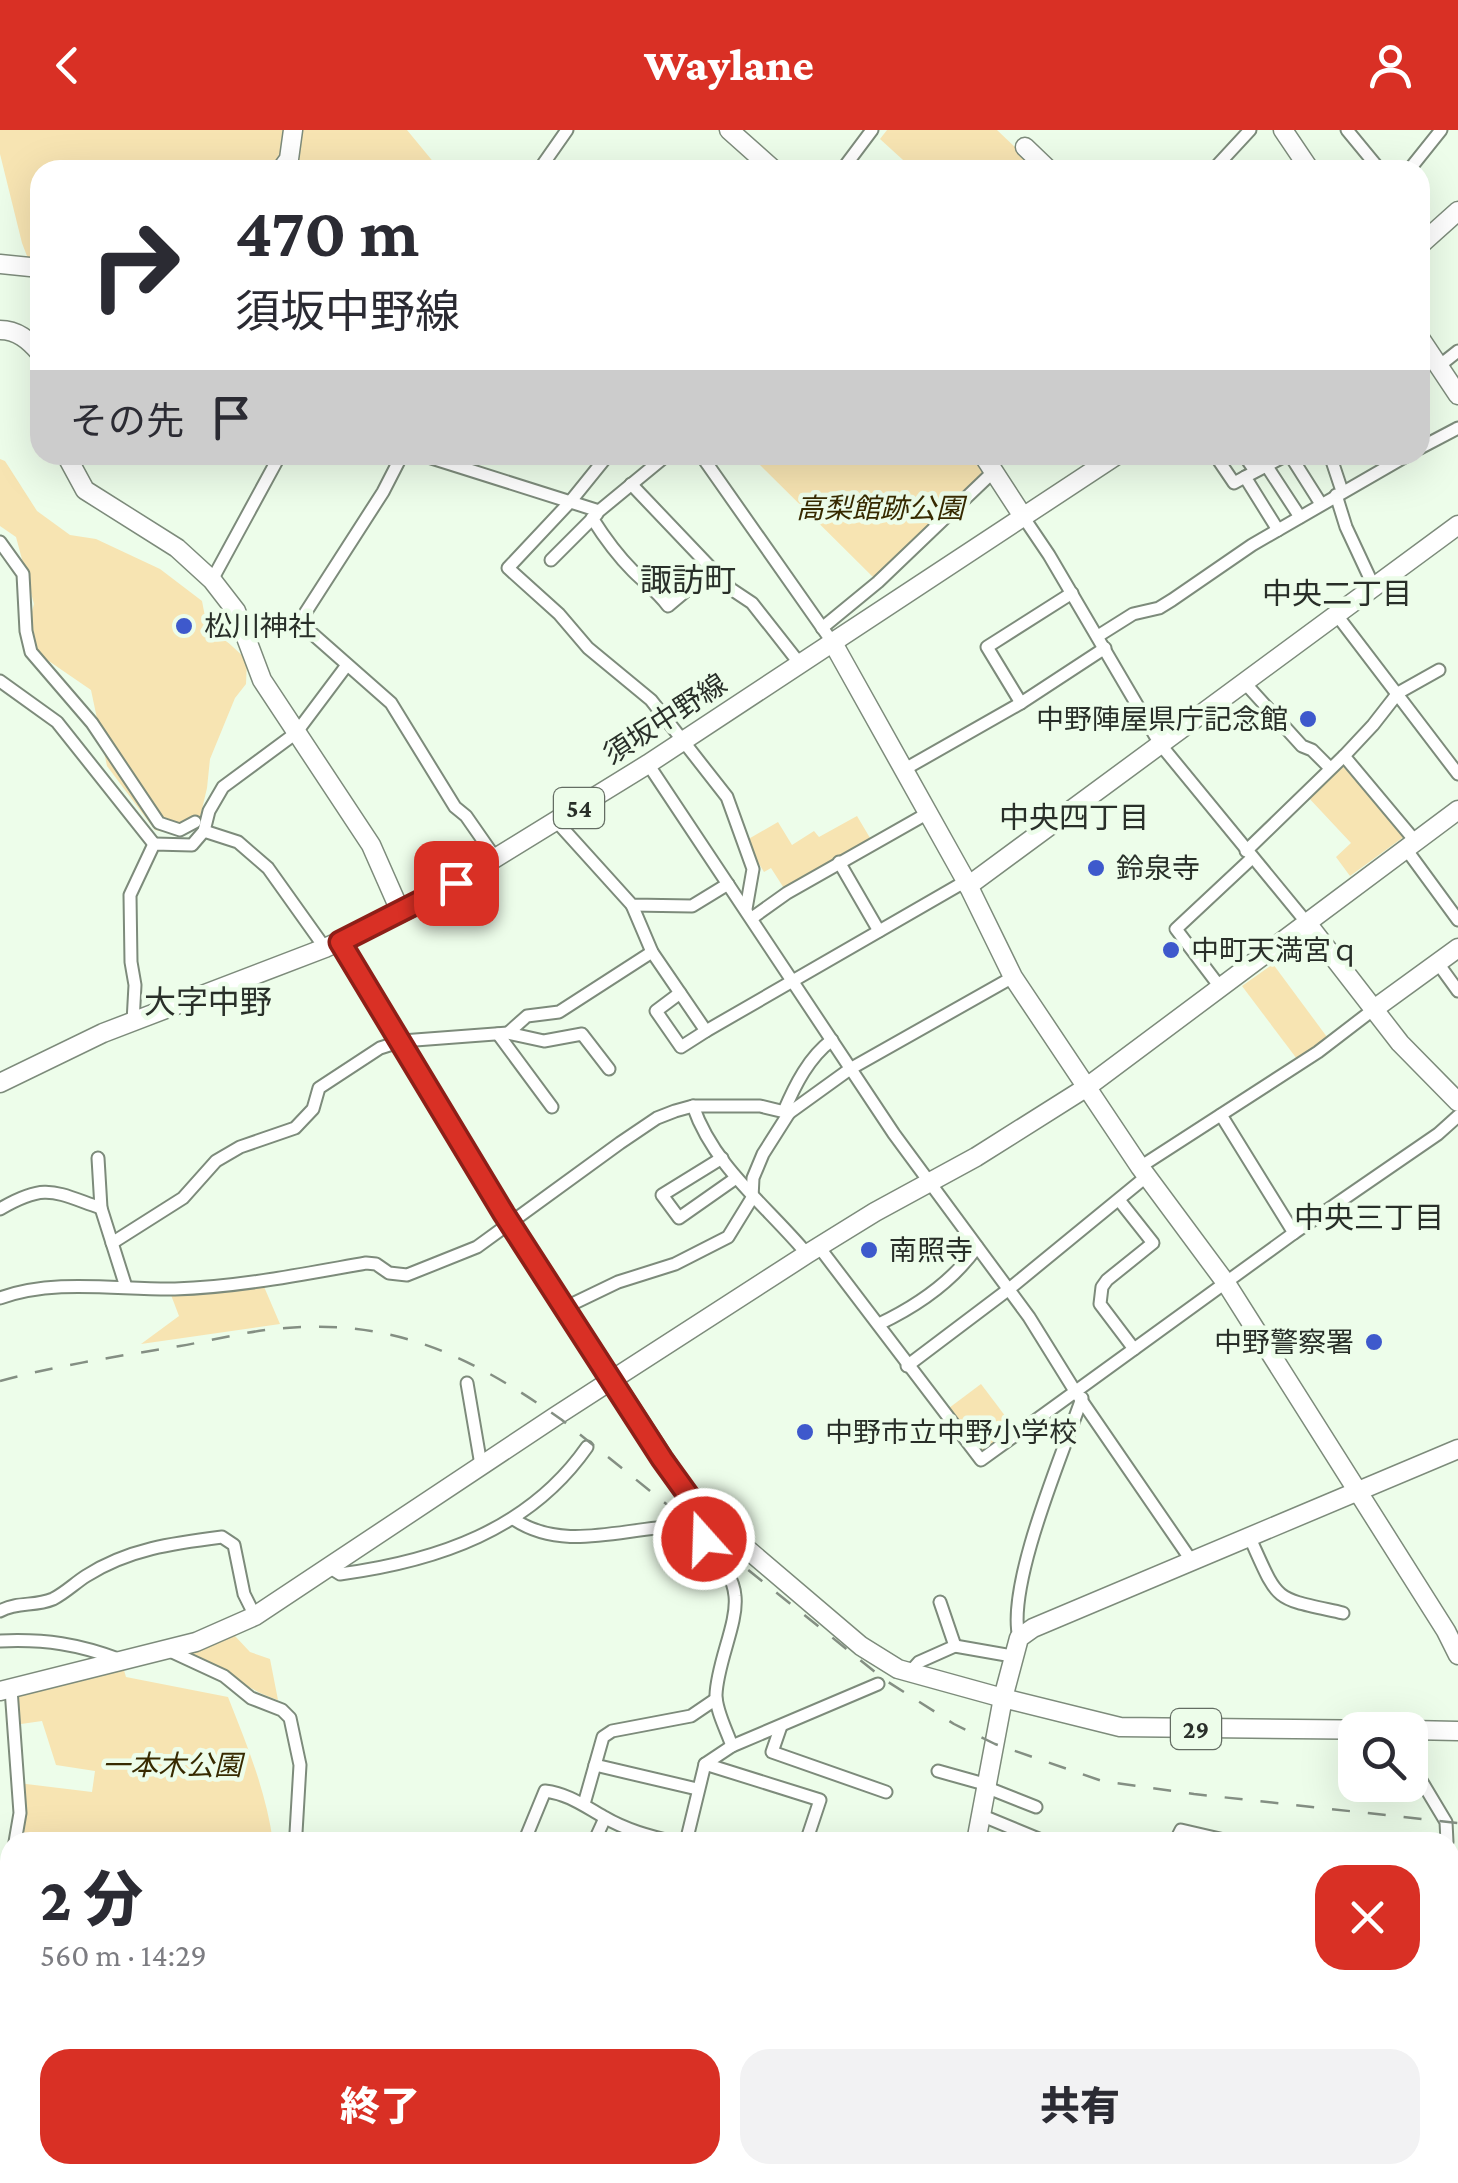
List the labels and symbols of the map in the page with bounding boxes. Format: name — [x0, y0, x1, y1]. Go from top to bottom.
park label: 高梨館跡公園 — [796, 493, 968, 524]
district label: 諏訪町 — [640, 562, 736, 598]
district label: 中央二丁目 — [1262, 577, 1412, 610]
place label: 松川神社 — [204, 611, 316, 642]
marker: 松川神社 — [173, 615, 195, 637]
street label: 須坂中野線 — [598, 668, 732, 770]
place label: 中野陣屋県庁記念館 — [1036, 704, 1288, 735]
marker: 中野陣屋県庁記念館 — [1297, 708, 1319, 730]
road number: 54 — [554, 788, 604, 828]
district label: 中央四丁目 — [999, 801, 1149, 834]
pin — [414, 841, 499, 926]
place label: 鈴泉寺 — [1116, 853, 1200, 884]
marker: 鈴泉寺 — [1085, 857, 1107, 879]
place label: 中町天満宮ｑ — [1191, 935, 1359, 967]
marker: 中町天満宮ｑ — [1160, 939, 1182, 961]
district label: 大字中野 — [144, 984, 272, 1020]
district label: 中央三丁目 — [1294, 1201, 1444, 1234]
place label: 南照寺 — [889, 1235, 973, 1266]
marker: 南照寺 — [858, 1239, 880, 1261]
place label: 中野警察署 — [1214, 1327, 1354, 1358]
marker: 中野警察署 — [1363, 1331, 1385, 1353]
place label: 中野市立中野小学校 — [825, 1417, 1077, 1448]
marker: 中野市立中野小学校 — [794, 1421, 816, 1443]
position arrow — [652, 1487, 756, 1591]
road number: 29 — [1171, 1709, 1221, 1749]
park label: 一本木公園 — [102, 1750, 246, 1781]

